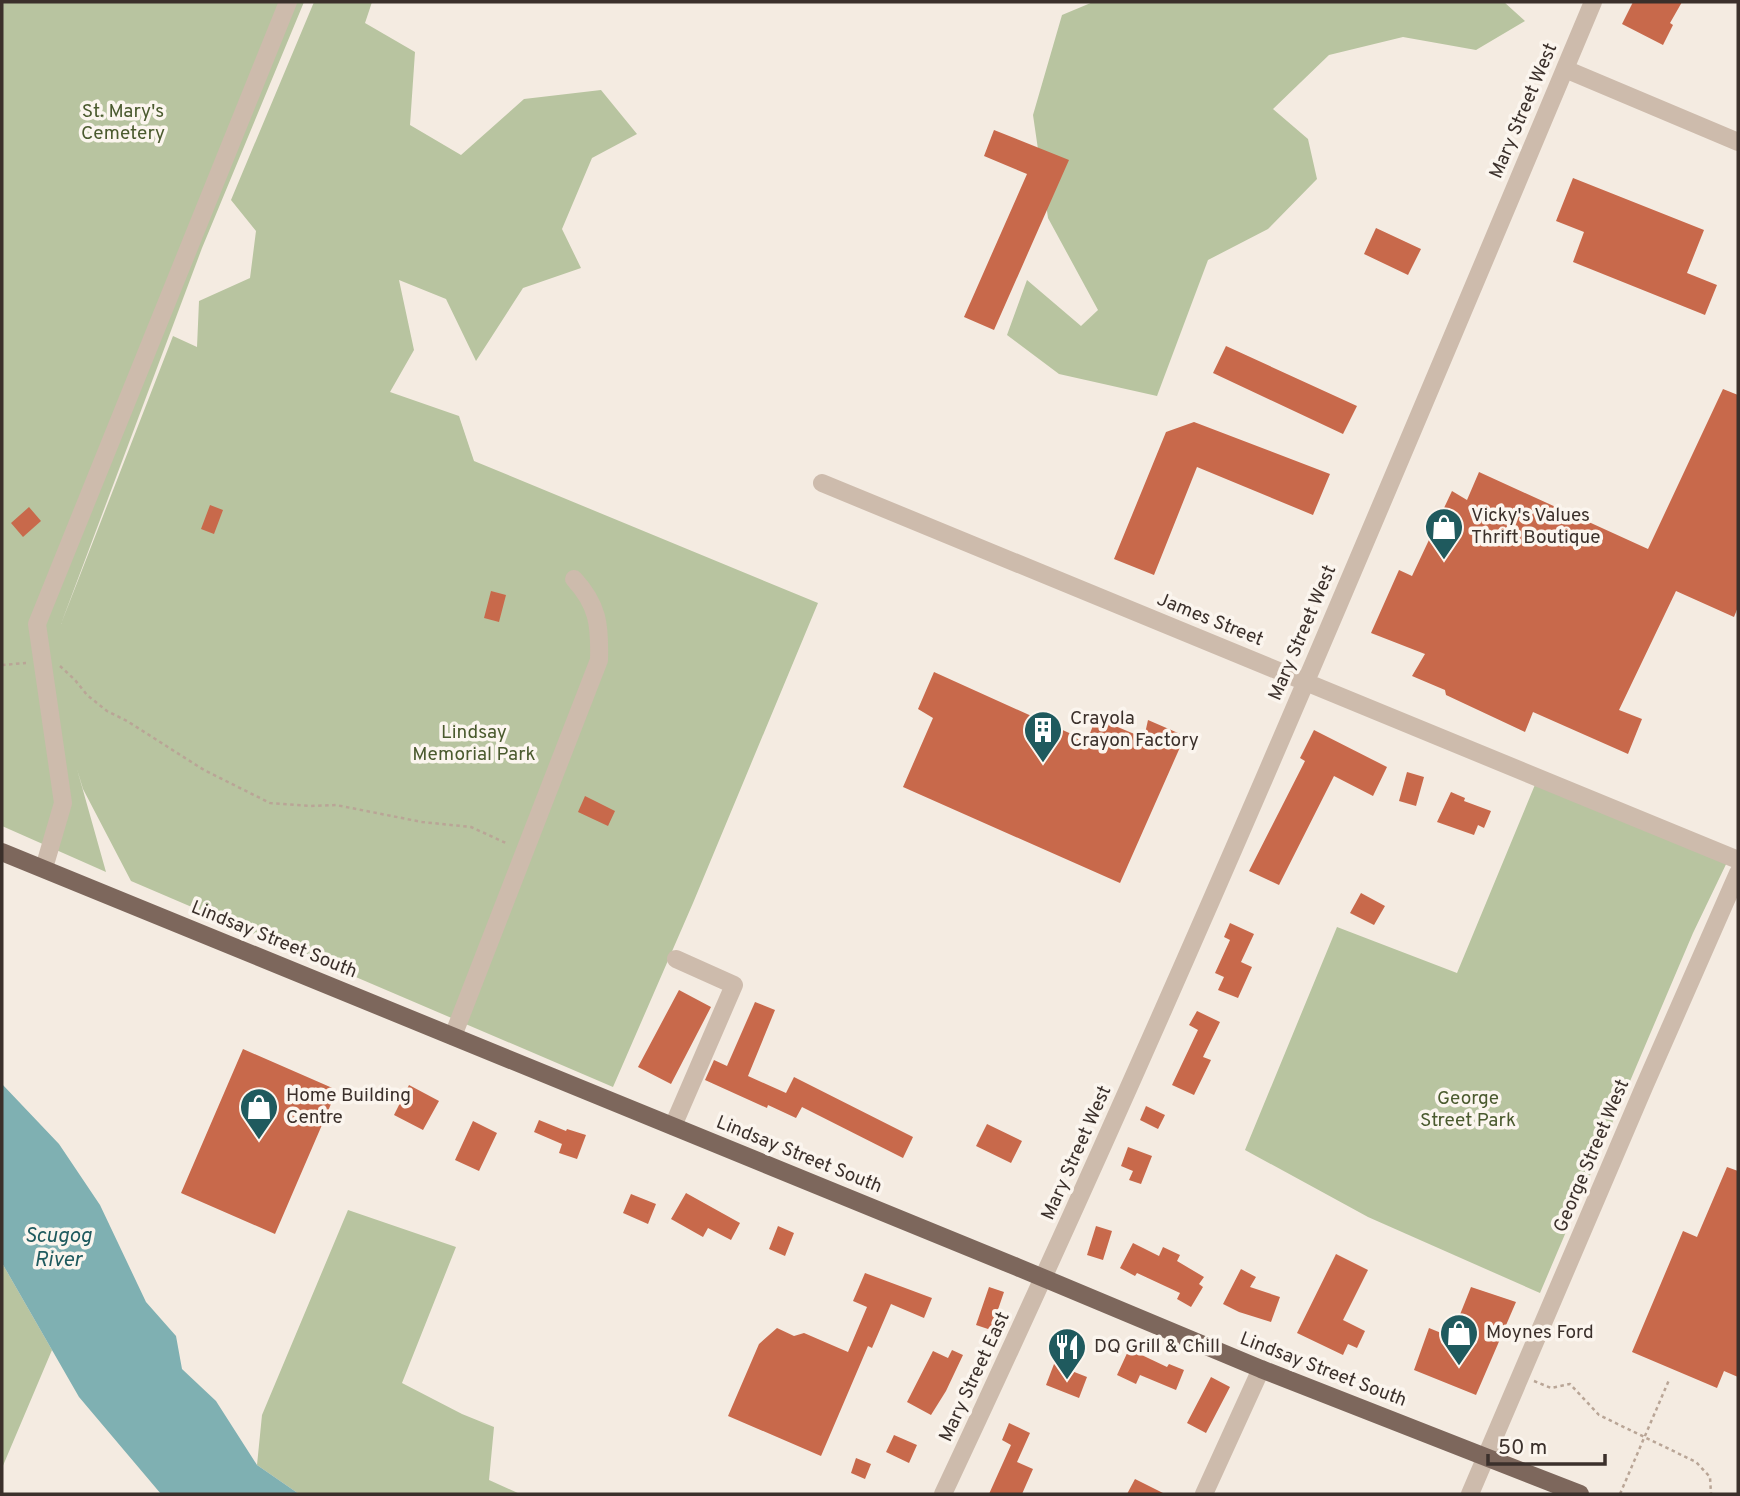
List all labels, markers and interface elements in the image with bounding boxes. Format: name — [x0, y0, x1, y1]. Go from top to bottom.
street label: Mary Street West — [1485, 40, 1563, 182]
park label: St. Mary's Cemetery — [81, 100, 165, 146]
place label: Vicky's Values Thrift Boutique — [1471, 504, 1600, 550]
shop icon: Vicky's Values Thrift Boutique — [1423, 506, 1465, 561]
street label: Mary Street West — [1264, 562, 1342, 704]
street label: James Street — [1153, 588, 1267, 652]
place label: Crayola Crayon Factory — [1070, 707, 1199, 753]
building icon: Crayola Crayon Factory — [1022, 709, 1064, 764]
park label: Lindsay Memorial Park — [412, 721, 536, 767]
street label: Lindsay Street South — [187, 896, 361, 984]
street label: George Street West — [1549, 1076, 1635, 1236]
street label: Mary Street West — [1037, 1082, 1117, 1224]
place label: Home Building Centre — [286, 1084, 411, 1130]
shop icon: Home Building Centre — [238, 1086, 280, 1141]
park label: George Street Park — [1420, 1087, 1516, 1133]
street label: Lindsay Street South — [712, 1111, 886, 1199]
water label: Scugog River — [24, 1223, 92, 1274]
street label: Mary Street East — [934, 1308, 1016, 1446]
shop icon: Moynes Ford — [1438, 1312, 1480, 1367]
place label: Moynes Ford — [1486, 1321, 1594, 1345]
restaurant icon: DQ Grill & Chill — [1046, 1326, 1088, 1381]
street label: Lindsay Street South — [1236, 1327, 1410, 1413]
place label: DQ Grill & Chill — [1094, 1335, 1220, 1359]
scale bar — [1488, 1422, 1605, 1466]
text: 50 m — [1498, 1435, 1547, 1462]

